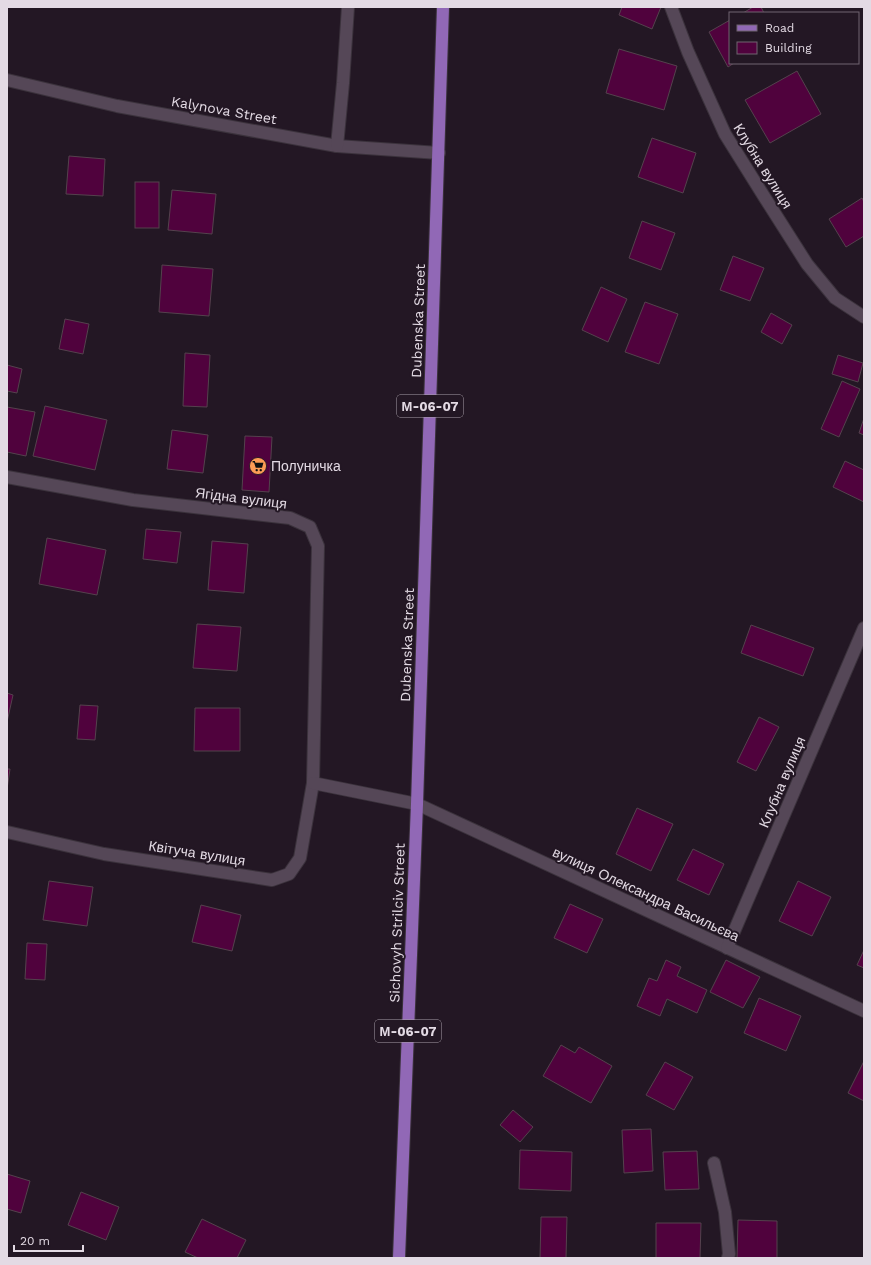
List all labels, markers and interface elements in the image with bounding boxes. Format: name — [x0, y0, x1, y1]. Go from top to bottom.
legend — [729, 12, 859, 64]
text: Road — [765, 21, 794, 35]
text: Building — [765, 41, 812, 55]
street label: Kalynova Street — [170, 93, 278, 127]
street label: Клубна вулиця — [730, 121, 796, 211]
street label: Dubenska Street — [408, 264, 428, 378]
road number: М-06-07 — [397, 395, 463, 417]
supermarket icon: Полуничка — [248, 456, 268, 476]
place label: Полуничка — [271, 458, 341, 474]
street label: Ягідна вулиця — [194, 484, 288, 512]
street label: Dubenska Street — [397, 588, 417, 702]
street label: Клубна вулиця — [756, 734, 808, 830]
street label: Квітуча вулиця — [148, 837, 246, 869]
street label: Sichovyh Strilciv Street — [386, 843, 408, 1003]
street label: вулиця Олександра Васильєва — [550, 844, 742, 944]
road number: М-06-07 — [375, 1020, 441, 1042]
scale bar — [14, 1227, 83, 1253]
text: 20 m — [20, 1234, 50, 1248]

